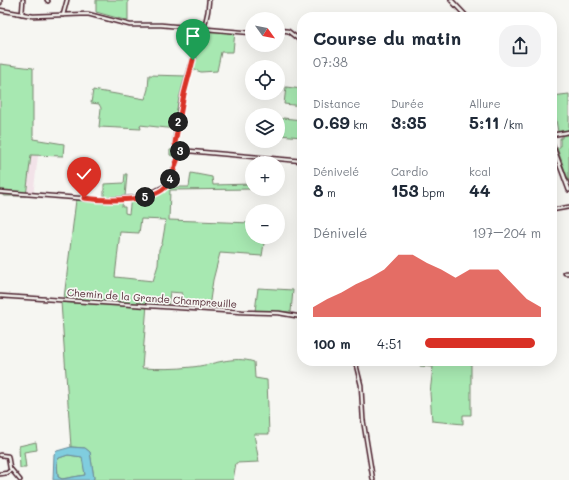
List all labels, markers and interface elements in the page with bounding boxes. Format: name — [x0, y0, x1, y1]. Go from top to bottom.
north arrow — [245, 12, 285, 52]
map controls — [245, 12, 285, 244]
pin — [176, 19, 210, 60]
icon: arrive — [182, 25, 204, 47]
button: share — [499, 25, 541, 67]
text: Course du matin — [313, 26, 461, 50]
text: 07:38 — [313, 53, 348, 70]
button: locate — [245, 60, 285, 100]
text: Distance — [313, 96, 360, 111]
text: Durée — [391, 96, 424, 111]
text: Allure — [469, 96, 500, 111]
button: layers — [245, 108, 285, 148]
text: 0.69 — [313, 111, 350, 133]
text: 3:35 — [391, 111, 427, 133]
text: 5:11 — [469, 111, 499, 133]
pin: 2 — [168, 112, 188, 132]
text: 2 — [175, 114, 181, 129]
text: km — [350, 117, 368, 132]
text: /km — [499, 117, 523, 132]
pin: 3 — [170, 141, 190, 161]
text: 3 — [177, 143, 183, 158]
button: + — [245, 156, 285, 196]
pin — [67, 157, 101, 198]
icon: check — [73, 163, 95, 185]
text: Dénivelé — [313, 164, 359, 179]
text: Cardio — [391, 164, 428, 179]
text: kcal — [469, 164, 491, 179]
pin: 4 — [160, 169, 180, 189]
text: 4 — [167, 171, 173, 186]
text: 8 — [313, 179, 324, 201]
text: 153 — [391, 179, 419, 201]
text: 44 — [469, 179, 491, 201]
text: m — [324, 185, 336, 200]
text: bpm — [419, 185, 445, 200]
pin: 5 — [135, 187, 155, 207]
text: 5 — [142, 189, 148, 204]
button: − — [245, 204, 285, 244]
text: Dénivelé — [313, 224, 367, 241]
text: 197–204 m — [472, 224, 541, 241]
street label: Chemin de la Grande Champreuille — [66, 285, 238, 311]
text: 100 m — [313, 335, 350, 352]
text: 4:51 — [377, 335, 402, 352]

